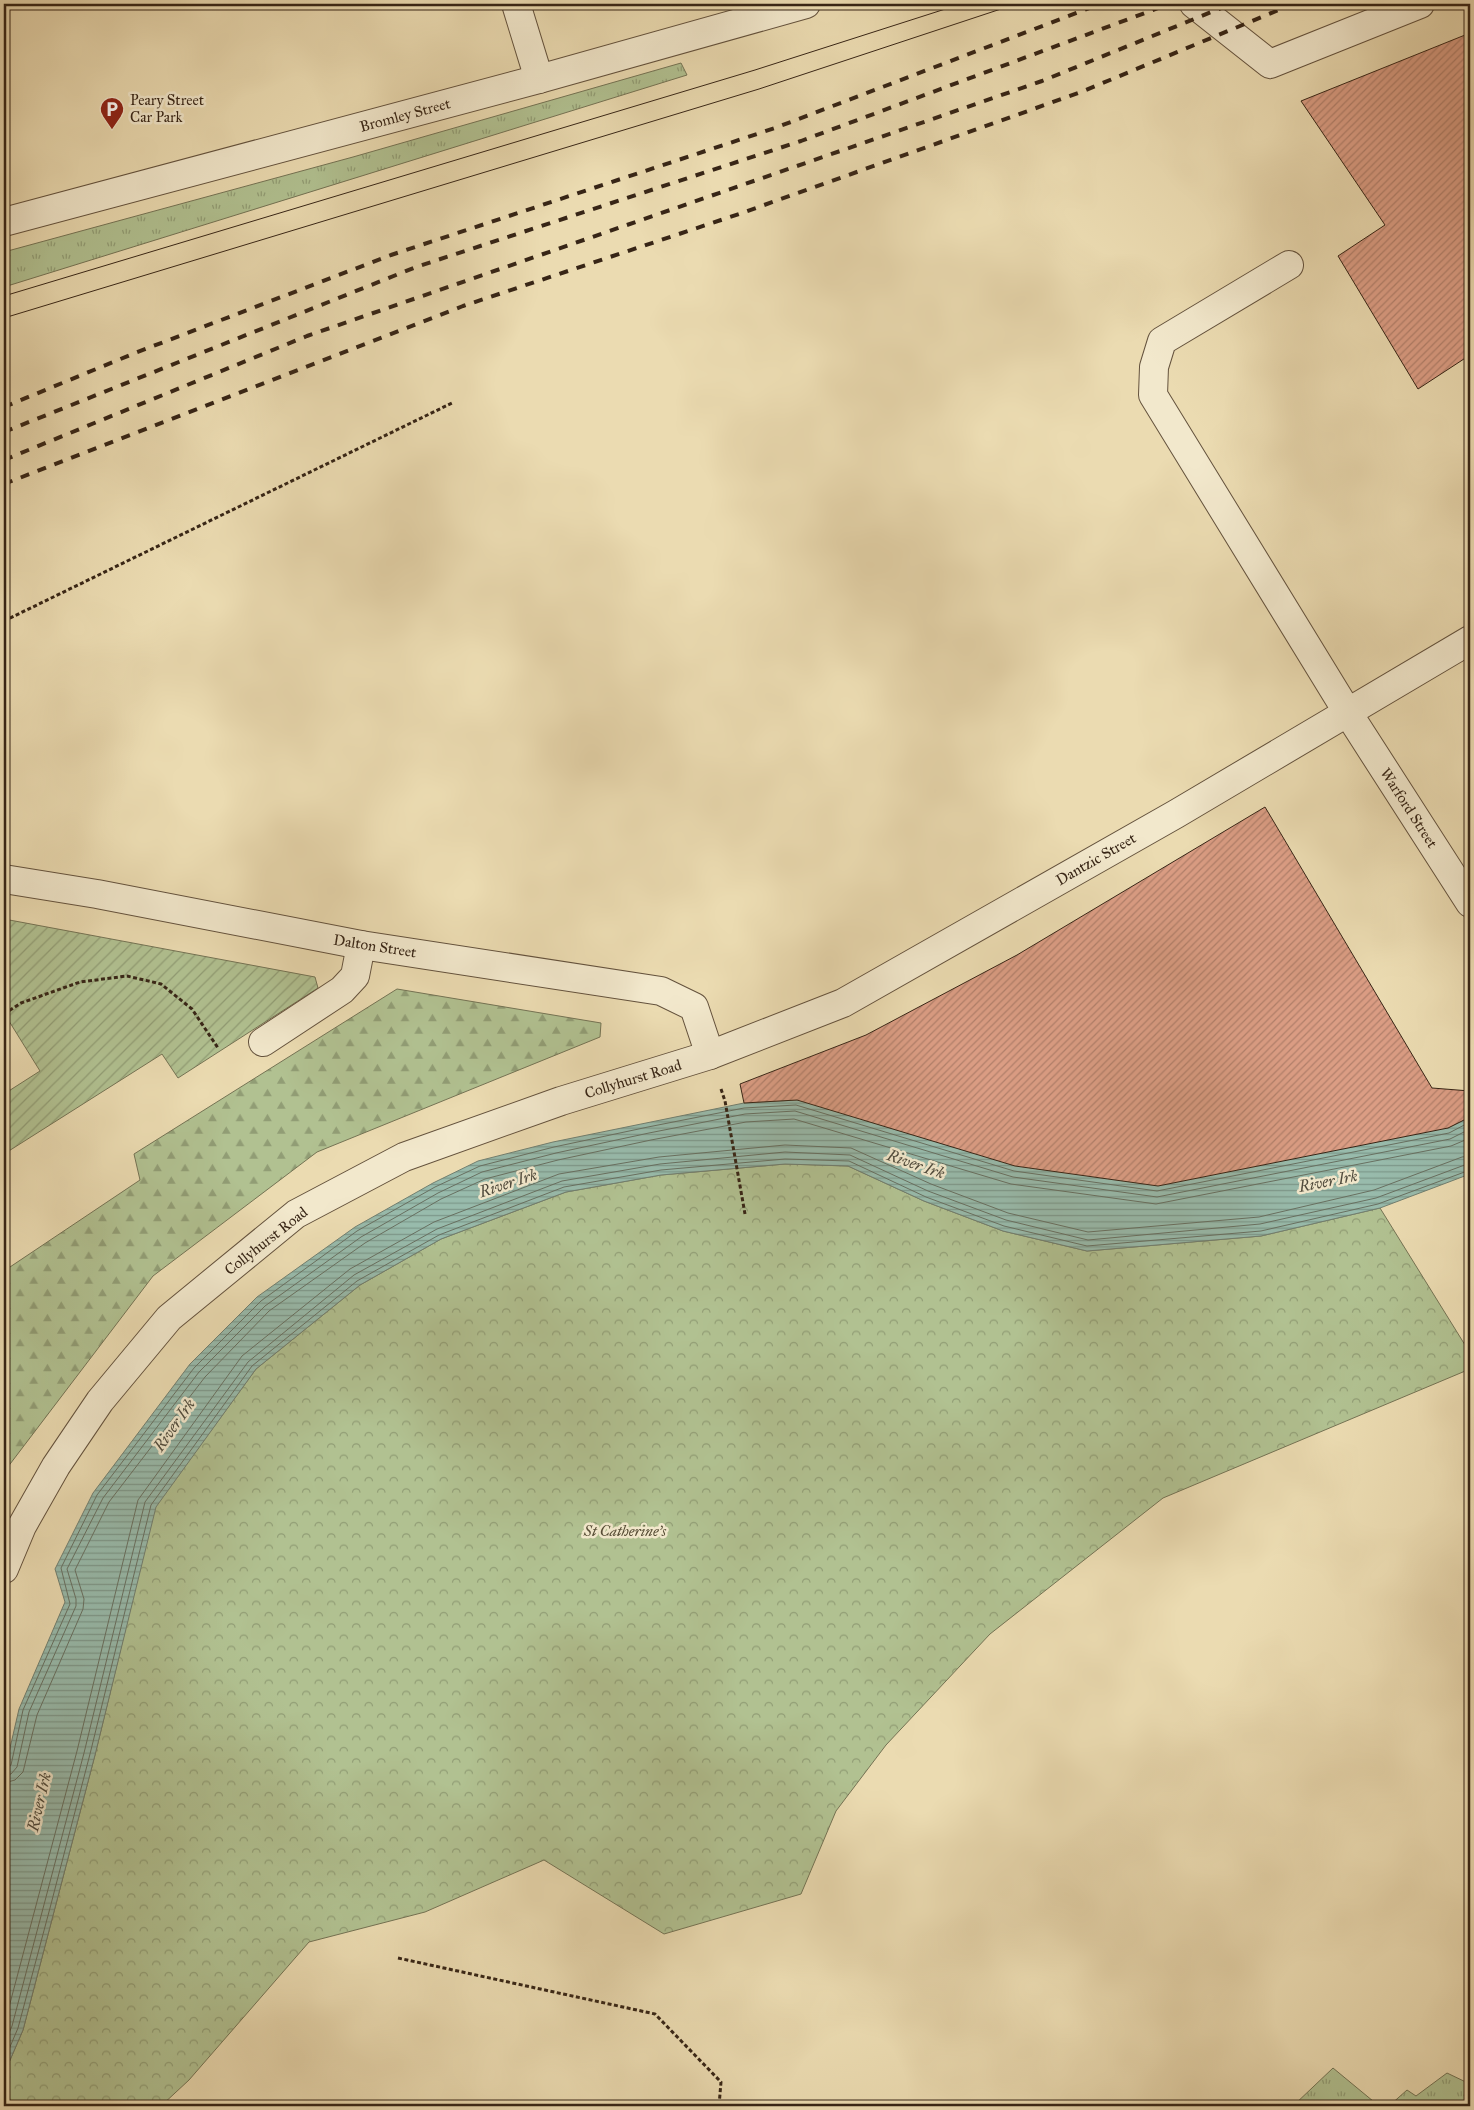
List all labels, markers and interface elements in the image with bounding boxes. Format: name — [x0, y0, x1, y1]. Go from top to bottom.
place label: Peary Street Car Park — [130, 91, 205, 126]
street label: Bromley Street — [358, 94, 453, 136]
parking icon: Peary Street Car Park — [99, 96, 125, 130]
street label: Warford Street — [1376, 765, 1442, 852]
street label: Dantzic Street — [1053, 829, 1140, 889]
street label: Dalton Street — [332, 931, 418, 962]
street label: Collyhurst Road — [582, 1056, 684, 1102]
water label: River Irk — [884, 1145, 947, 1183]
water label: River Irk — [476, 1165, 539, 1202]
water label: River Irk — [1296, 1166, 1359, 1196]
street label: Collyhurst Road — [221, 1203, 311, 1279]
water label: River Irk — [149, 1395, 199, 1456]
park label: St Catherine's — [583, 1522, 667, 1540]
water label: River Irk — [23, 1771, 55, 1834]

